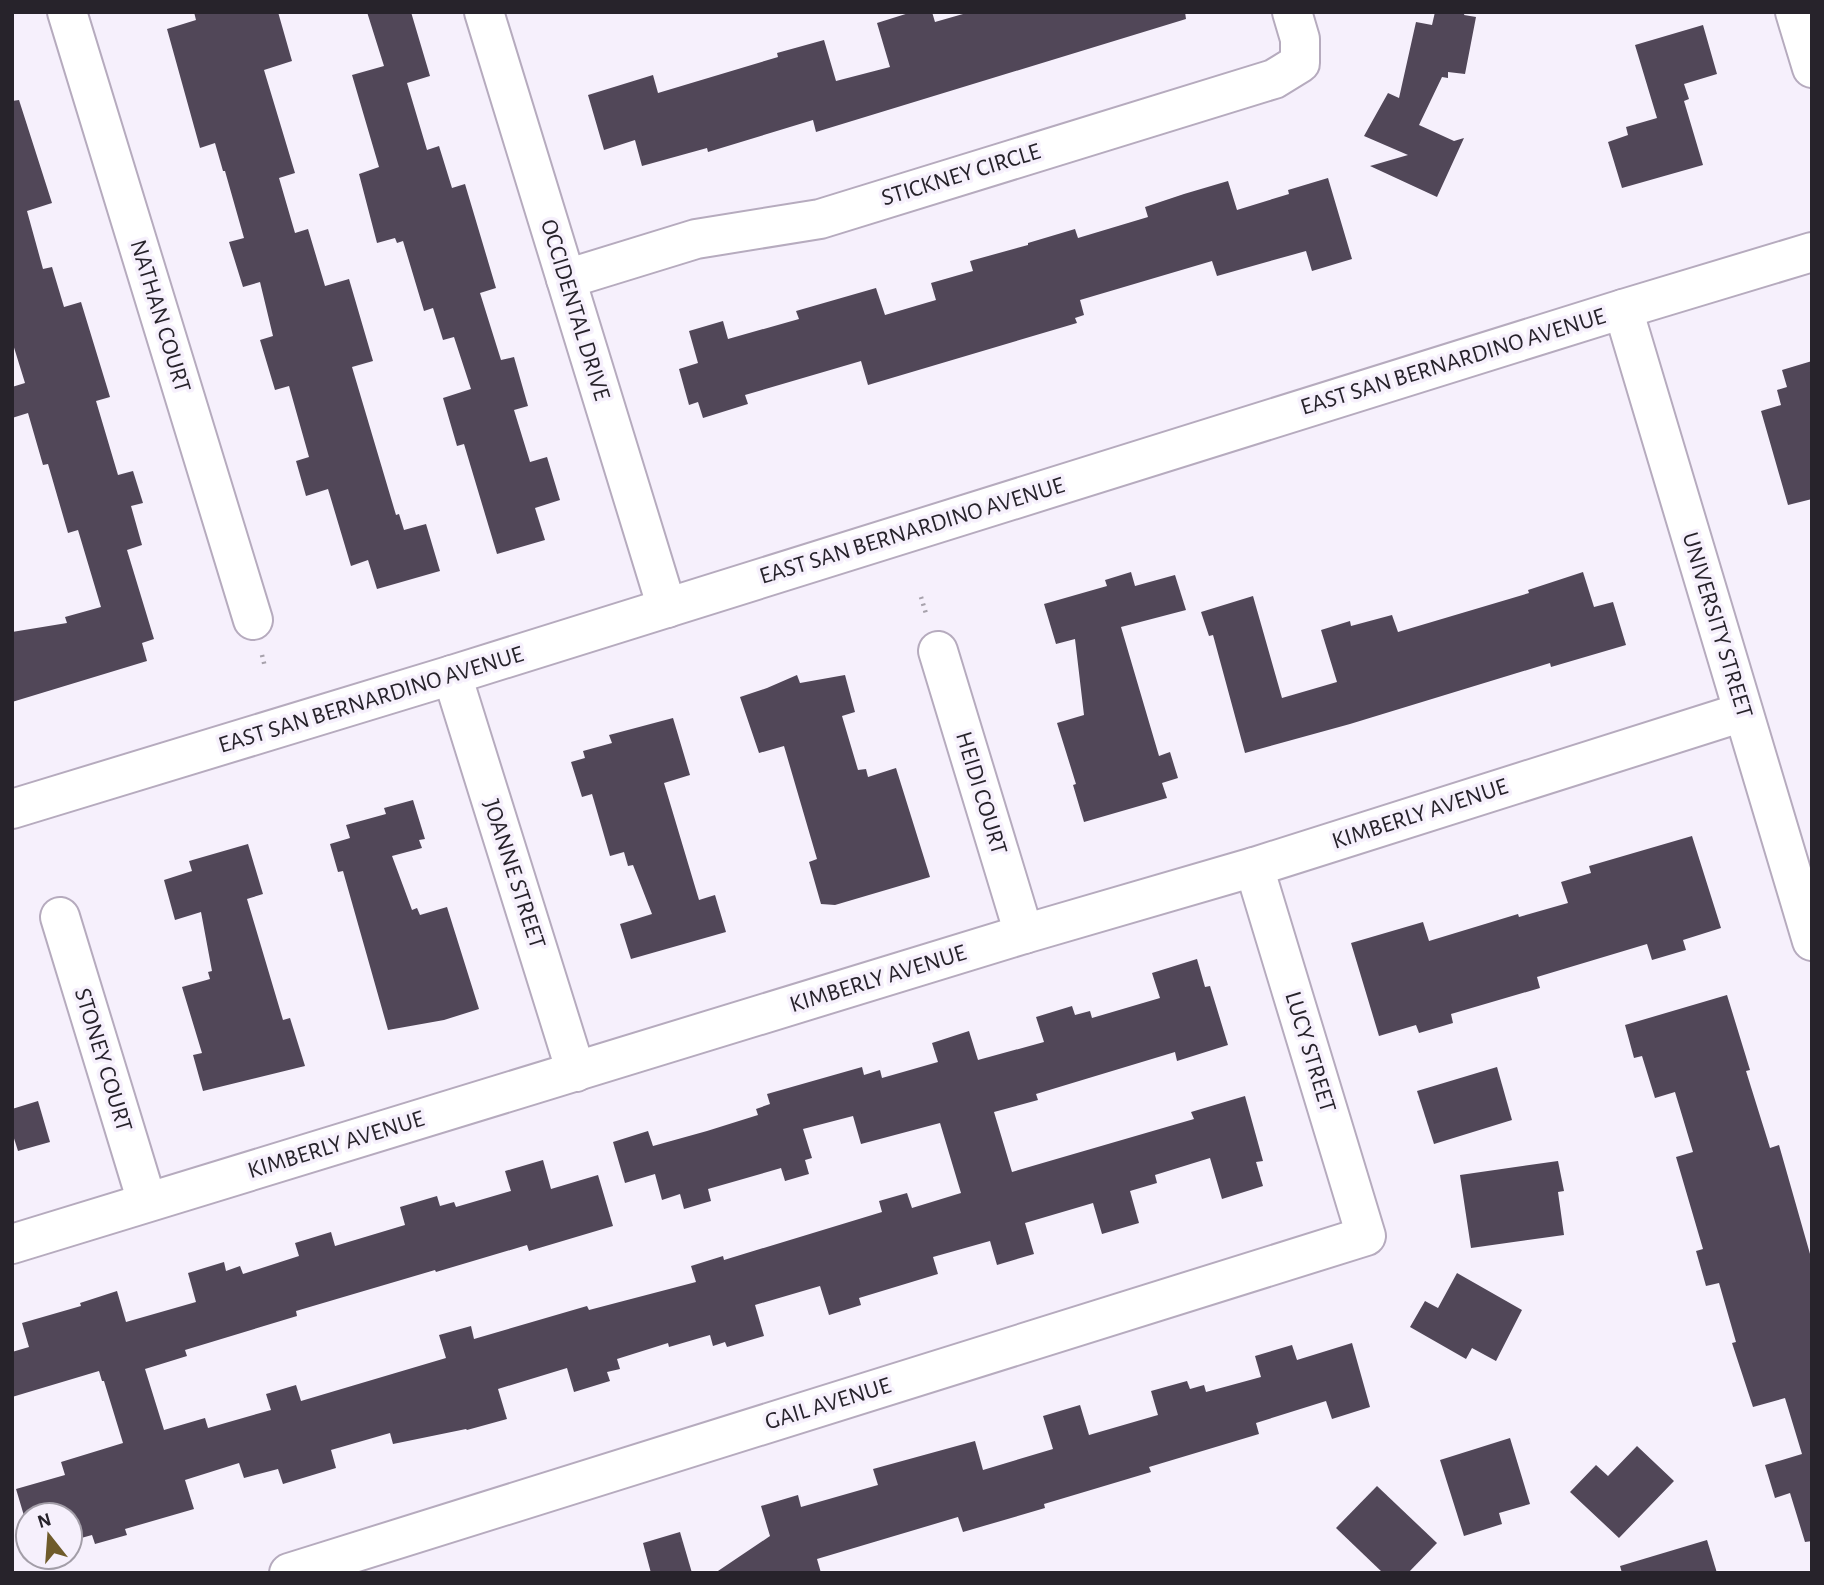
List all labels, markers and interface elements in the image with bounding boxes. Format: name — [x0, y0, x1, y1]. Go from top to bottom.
street label: STICKNEY CIRCLE — [879, 139, 1044, 211]
street label: OCCIDENTAL DRIVE — [536, 217, 614, 404]
street label: NATHAN COURT — [125, 237, 195, 395]
street label: EAST SAN BERNARDINO AVENUE — [1298, 304, 1609, 420]
street label: EAST SAN BERNARDINO AVENUE — [757, 473, 1068, 589]
street label: UNIVERSITY STREET — [1677, 529, 1757, 721]
street label: EAST SAN BERNARDINO AVENUE — [216, 642, 527, 758]
street label: HEIDI COURT — [951, 729, 1011, 858]
street label: KIMBERLY AVENUE — [1329, 774, 1511, 854]
street label: JOANNE STREET — [479, 797, 549, 952]
street label: KIMBERLY AVENUE — [787, 941, 969, 1017]
street label: STONEY COURT — [70, 985, 136, 1135]
street label: LUCY STREET — [1280, 989, 1340, 1116]
street label: KIMBERLY AVENUE — [245, 1107, 427, 1183]
street label: GAIL AVENUE — [762, 1373, 894, 1434]
north arrow — [14, 1501, 84, 1571]
text: N — [35, 1510, 54, 1532]

